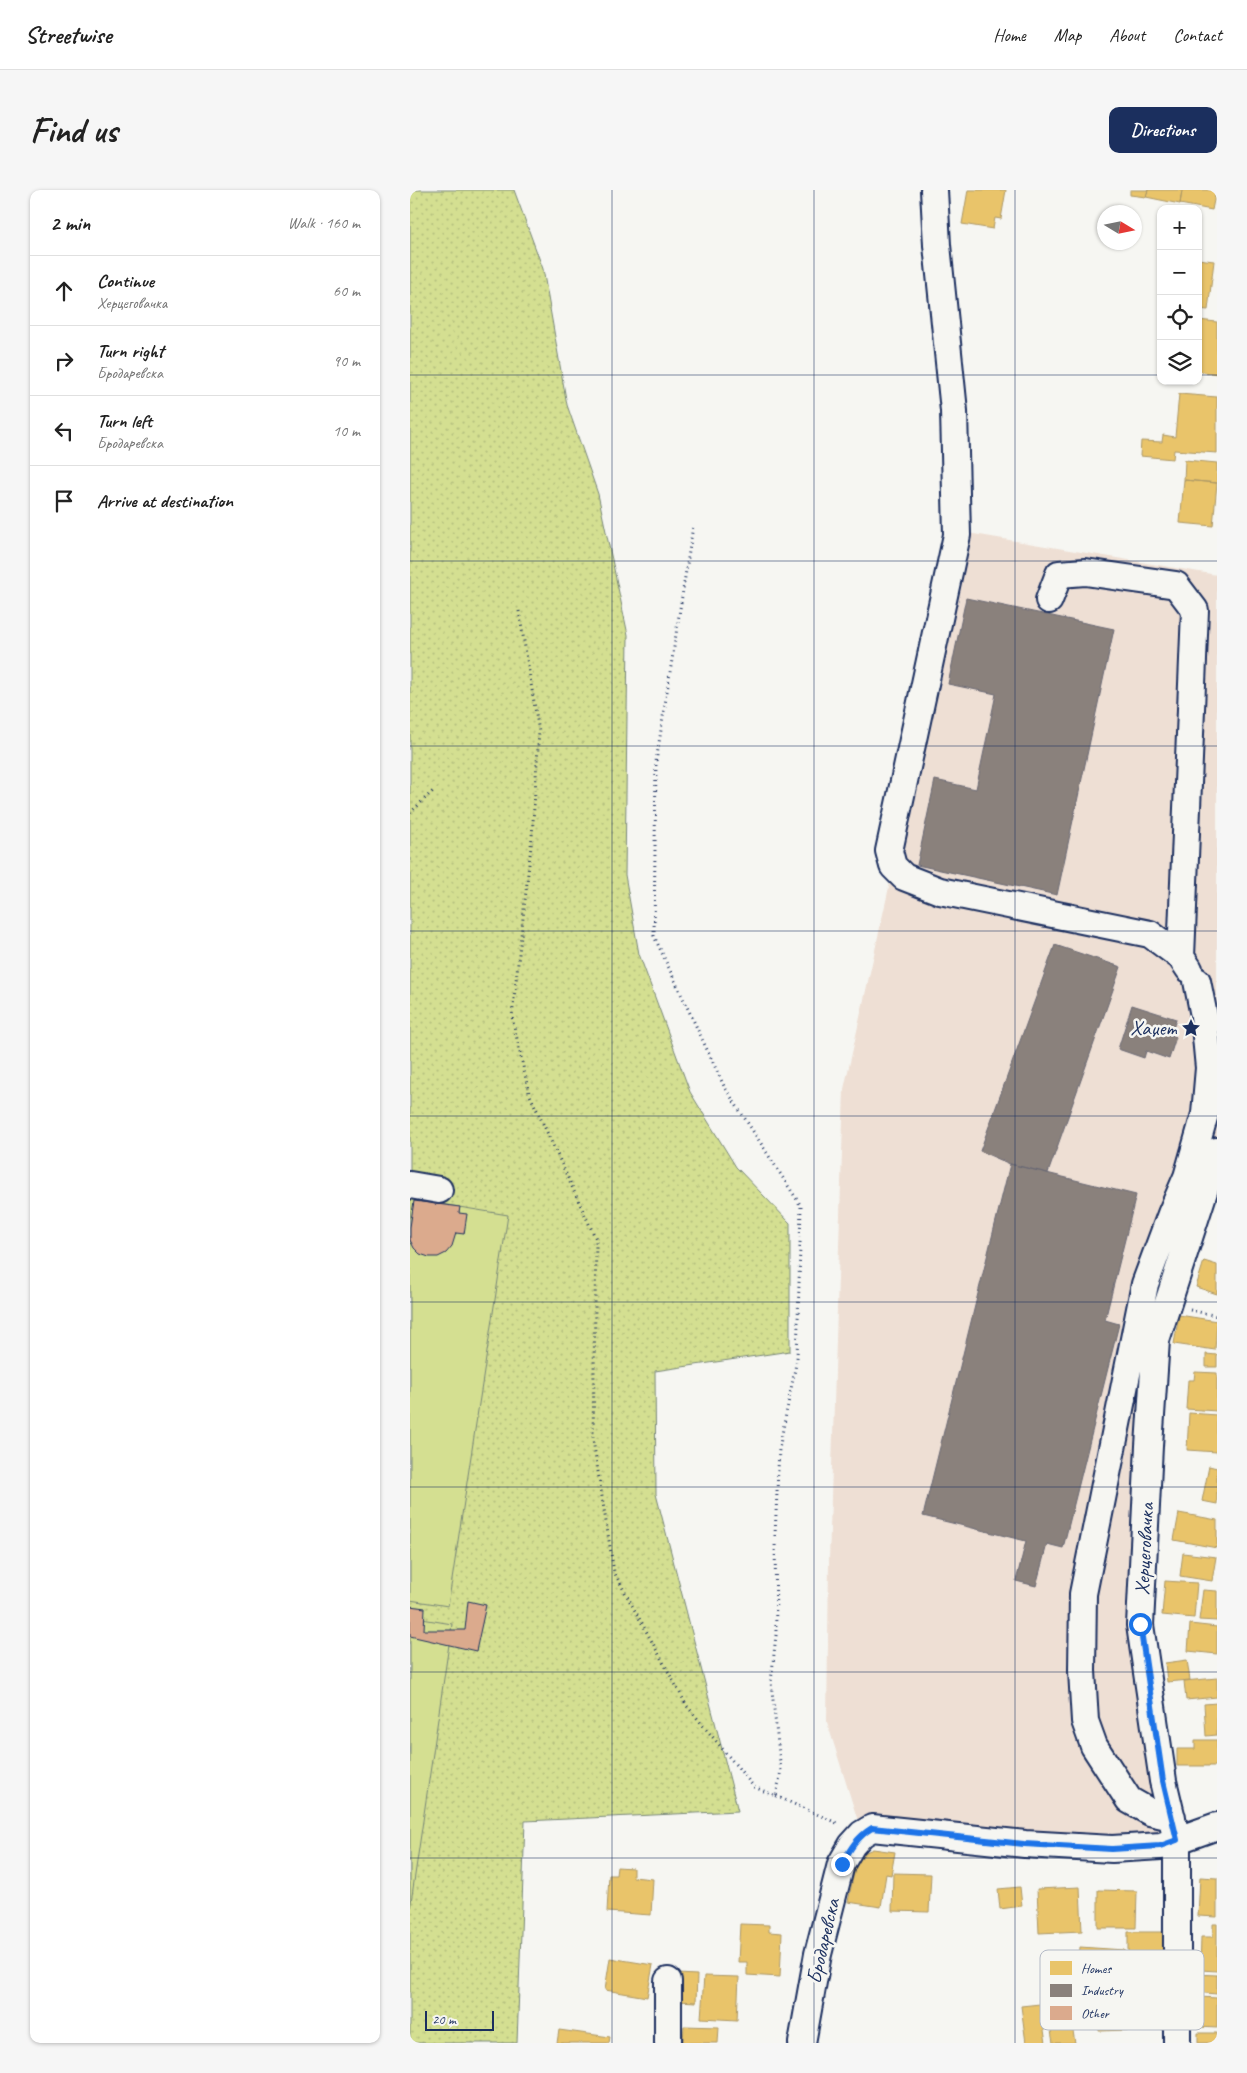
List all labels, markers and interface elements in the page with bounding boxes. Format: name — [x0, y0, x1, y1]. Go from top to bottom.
text: Streetwise — [25, 20, 111, 50]
text: Home — [993, 24, 1026, 46]
text: Map — [1054, 24, 1081, 46]
text: About — [1109, 24, 1145, 46]
text: Contact — [1173, 24, 1222, 46]
button: Directions — [1109, 107, 1217, 153]
text: Find us — [30, 108, 117, 153]
north arrow — [1097, 205, 1142, 250]
map controls — [1157, 205, 1202, 385]
button: + — [1157, 205, 1202, 250]
text: 2 min — [50, 210, 90, 236]
text: Walk · 160 m — [288, 213, 360, 233]
button: − — [1157, 250, 1202, 295]
text: Continue — [97, 269, 154, 293]
icon: ahead — [50, 277, 78, 305]
text: 60 m — [333, 281, 360, 301]
text: Херцеговачка — [97, 293, 167, 313]
button: locate — [1157, 295, 1202, 340]
text: Turn right — [97, 339, 164, 363]
button: layers — [1157, 340, 1202, 385]
icon: right — [50, 347, 78, 375]
text: 90 m — [333, 351, 360, 371]
text: Бродаревска — [97, 363, 163, 383]
text: Turn left — [97, 409, 152, 433]
icon: left — [50, 417, 78, 445]
text: 10 m — [333, 421, 360, 441]
text: Бродаревска — [97, 433, 163, 453]
icon: arrive — [50, 487, 78, 515]
text: Arrive at destination — [97, 489, 233, 513]
place label: Хаџет — [1130, 1015, 1177, 1041]
place icon: Хаџет — [1180, 1017, 1202, 1039]
street label: Херцеговачка — [1129, 1501, 1159, 1596]
route start — [1129, 1613, 1152, 1636]
route end — [831, 1853, 854, 1876]
street label: Бродаревска — [801, 1894, 846, 1986]
legend — [1040, 1950, 1204, 2030]
text: Homes — [1081, 1960, 1112, 1977]
text: Industry — [1081, 1982, 1124, 1999]
text: Other — [1081, 2005, 1110, 2022]
scale bar — [425, 2008, 494, 2031]
text: 20 m — [432, 2011, 456, 2028]

